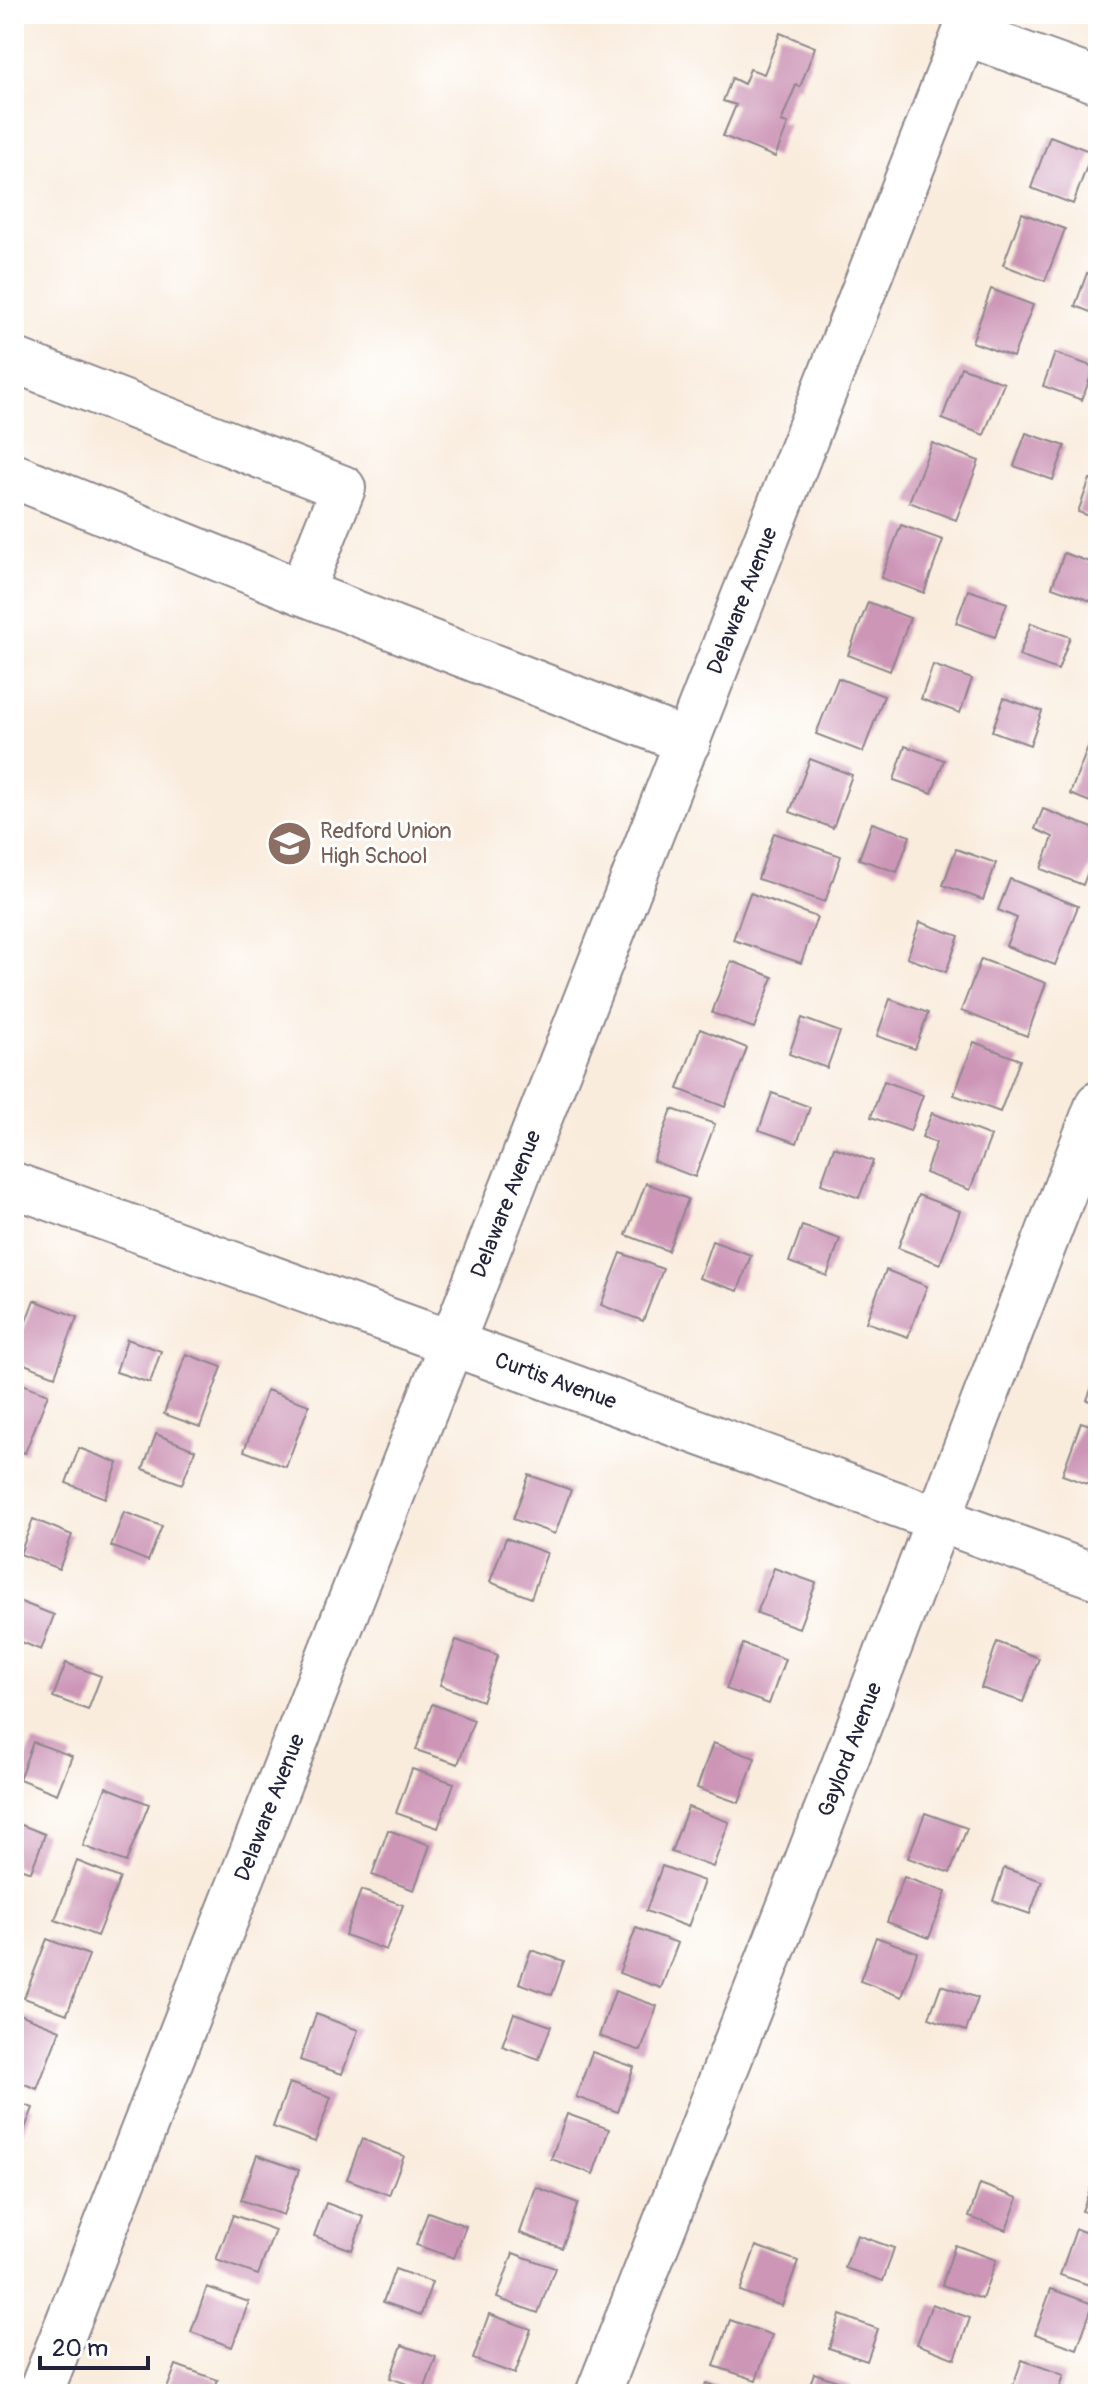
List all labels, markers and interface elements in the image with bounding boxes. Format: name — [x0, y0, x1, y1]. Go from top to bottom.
street label: Delaware Avenue — [701, 523, 784, 678]
place label: Redford Union High School — [320, 817, 452, 870]
school or university icon: Redford Union High School — [265, 820, 313, 868]
street label: Delaware Avenue — [465, 1126, 548, 1282]
street label: Curtis Avenue — [491, 1346, 621, 1416]
street label: Gaylord Avenue — [811, 1678, 889, 1821]
street label: Delaware Avenue — [228, 1730, 311, 1885]
scale bar — [40, 2320, 148, 2370]
text: 20 m — [52, 2334, 108, 2363]

